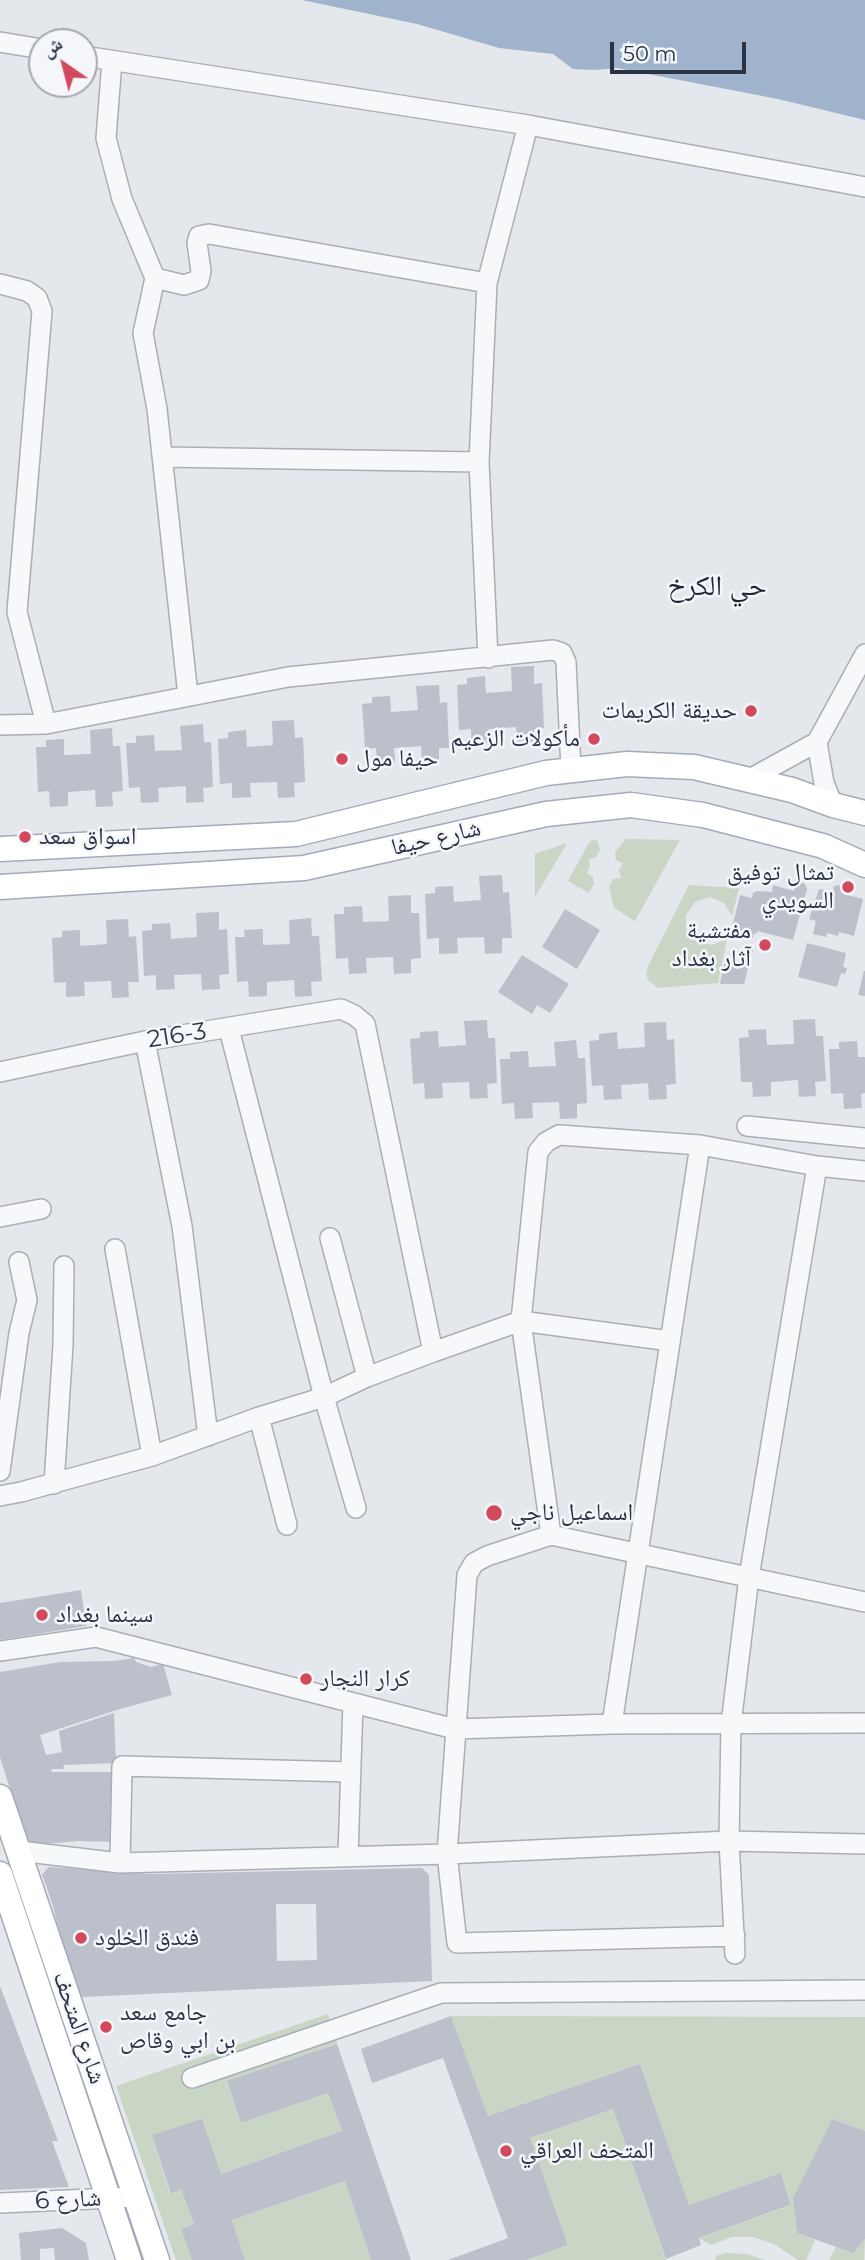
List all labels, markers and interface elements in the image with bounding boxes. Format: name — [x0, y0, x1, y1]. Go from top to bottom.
north arrow — [28, 28, 98, 98]
scale bar — [613, 28, 750, 72]
text: ش — [37, 32, 67, 62]
text: 50 m — [623, 41, 677, 66]
district label: حي الكرخ — [668, 570, 766, 604]
place label: حديقة الكريمات — [601, 697, 737, 725]
marker: حديقة الكريمات — [743, 703, 759, 719]
place label: مأكولات الزعيم — [451, 725, 580, 753]
marker: مأكولات الزعيم — [586, 731, 602, 747]
place label: حيفا مول — [356, 745, 438, 773]
marker: حيفا مول — [334, 751, 350, 767]
street label: شارع حيفا — [388, 814, 484, 862]
place label: اسواق سعد — [39, 823, 136, 851]
marker: اسواق سعد — [17, 829, 33, 845]
place label: تمثال توفيق السويدي — [727, 859, 834, 915]
marker: تمثال توفيق السويدي — [840, 879, 856, 895]
place label: مفتشية آثار بغداد — [672, 917, 751, 973]
marker: مفتشية آثار بغداد — [757, 937, 773, 953]
street label: 216-3 — [145, 1017, 209, 1055]
place label: اسماعيل ناجي — [510, 1499, 633, 1527]
marker: اسماعيل ناجي — [484, 1503, 504, 1523]
place label: سينما بغداد — [56, 1601, 153, 1629]
marker: سينما بغداد — [34, 1607, 50, 1623]
place label: كرار النجار — [320, 1665, 410, 1693]
marker: كرار النجار — [298, 1671, 314, 1687]
place label: فندق الخلود — [95, 1924, 199, 1952]
marker: فندق الخلود — [73, 1930, 89, 1946]
street label: شارع المتحف — [46, 1968, 112, 2088]
place label: جامع سعد بن ابي وقاص — [120, 1999, 236, 2055]
marker: جامع سعد بن ابي وقاص — [98, 2019, 114, 2035]
place label: المتحف العراقي — [520, 2137, 654, 2165]
marker: المتحف العراقي — [498, 2143, 514, 2159]
street label: شارع 6 — [34, 2184, 102, 2216]

